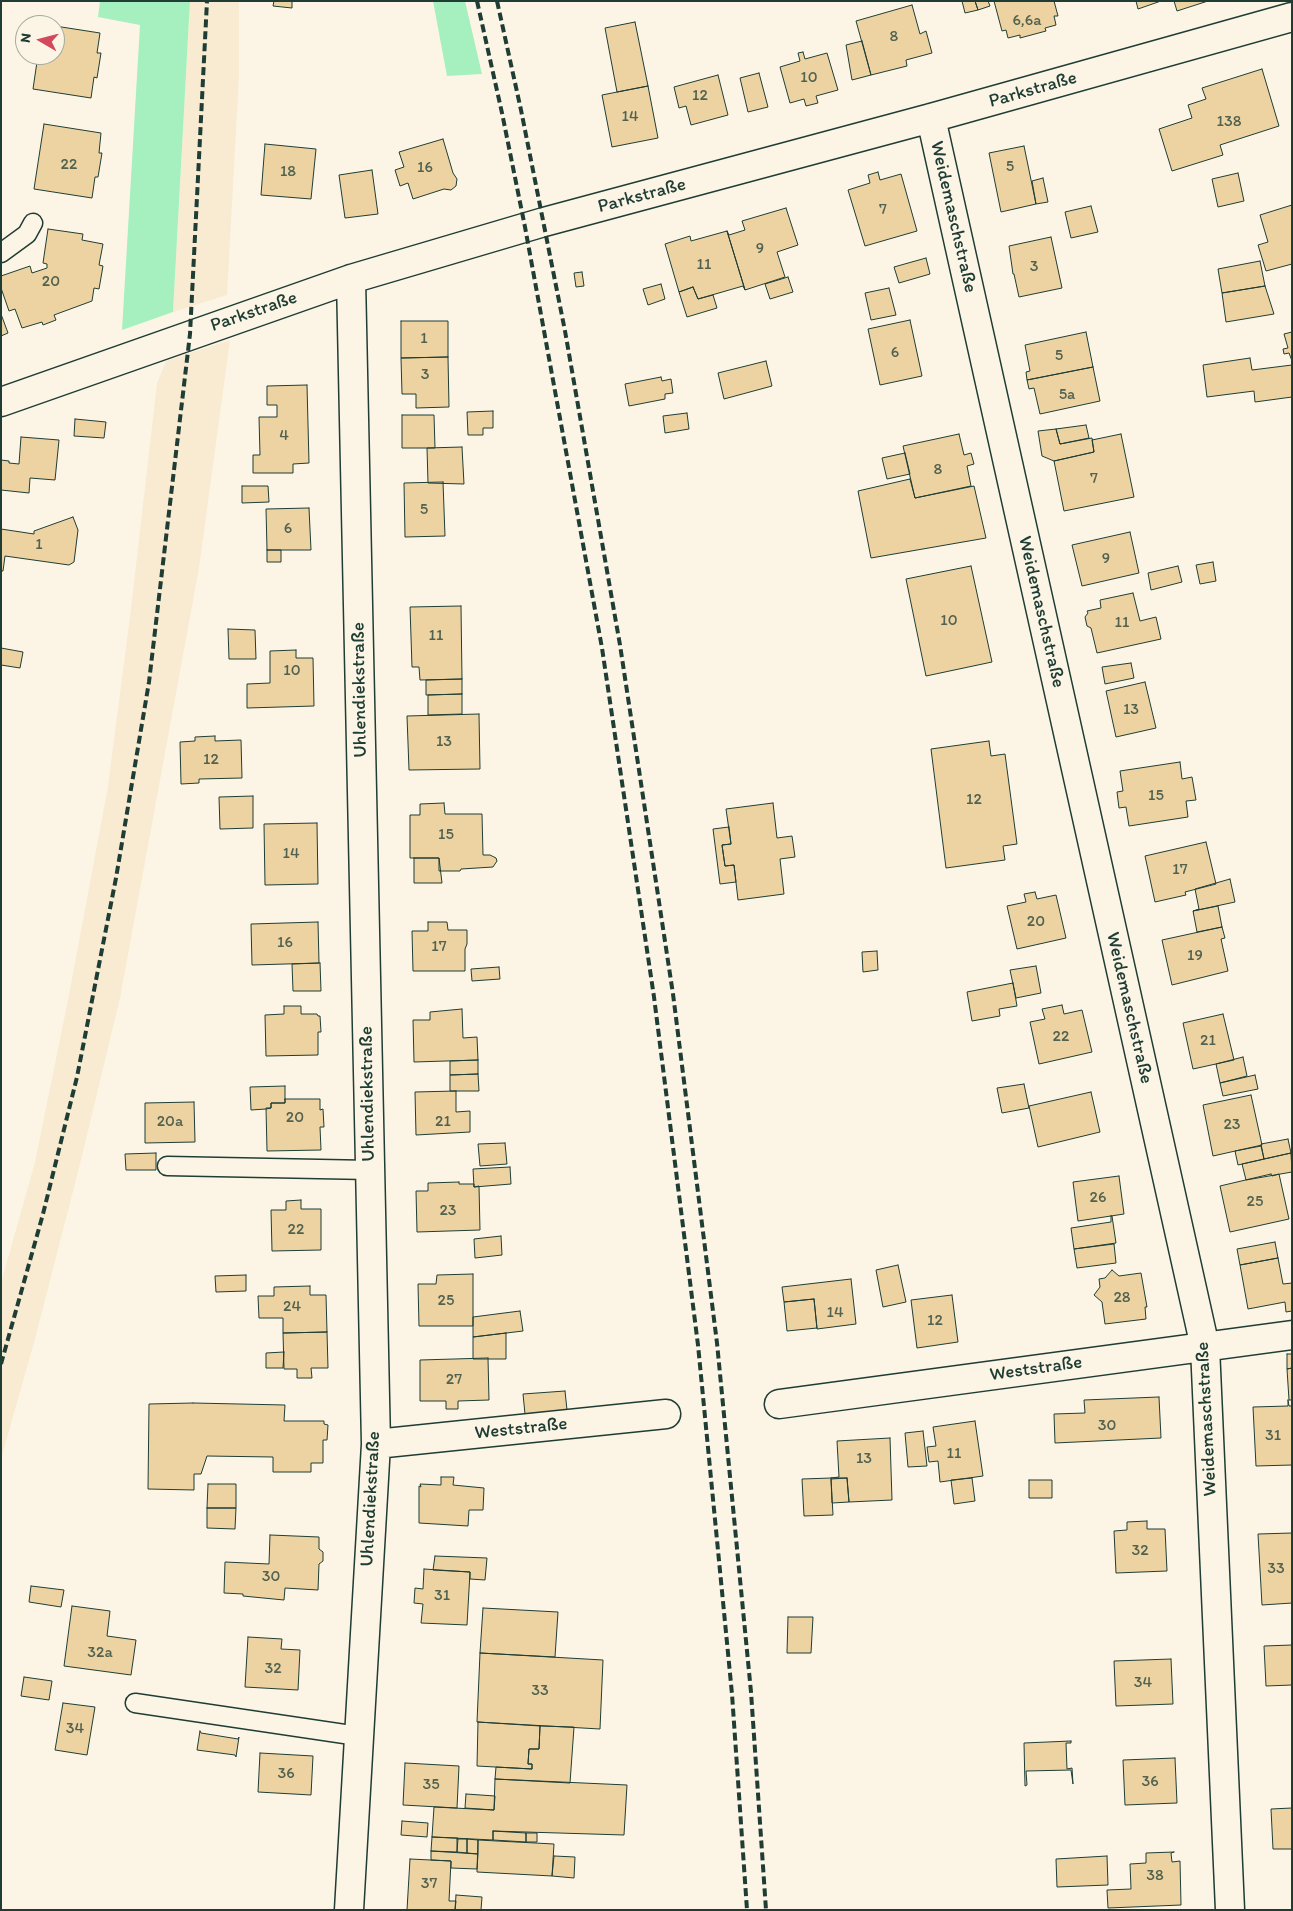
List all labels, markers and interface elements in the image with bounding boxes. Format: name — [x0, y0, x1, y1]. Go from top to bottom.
house number: 6,6a — [1012, 11, 1042, 31]
north arrow — [15, 15, 65, 65]
house number: 8 — [890, 27, 898, 47]
text: N — [17, 32, 35, 44]
street label: Parkstraße — [986, 67, 1080, 113]
house number: 10 — [800, 68, 818, 88]
house number: 12 — [692, 86, 708, 106]
house number: 14 — [621, 107, 639, 127]
house number: 138 — [1217, 112, 1241, 132]
street label: Weidemaschstraße — [924, 139, 982, 295]
house number: 22 — [61, 155, 77, 175]
house number: 5 — [1006, 157, 1014, 177]
house number: 16 — [417, 158, 433, 178]
house number: 18 — [280, 162, 296, 182]
street label: Parkstraße — [595, 173, 689, 219]
house number: 7 — [879, 200, 887, 220]
house number: 9 — [756, 239, 764, 259]
house number: 11 — [697, 255, 711, 275]
house number: 3 — [1030, 257, 1038, 277]
house number: 20 — [42, 272, 60, 292]
street label: Parkstraße — [208, 287, 300, 337]
house number: 1 — [420, 329, 428, 349]
house number: 6 — [891, 343, 899, 363]
house number: 5 — [1055, 346, 1063, 366]
house number: 3 — [421, 365, 429, 385]
house number: 5a — [1059, 385, 1075, 405]
house number: 4 — [279, 426, 289, 446]
house number: 8 — [934, 460, 942, 480]
house number: 7 — [1090, 469, 1098, 489]
house number: 5 — [420, 500, 428, 520]
house number: 6 — [284, 519, 292, 539]
street label: Weidemaschstraße — [1012, 534, 1070, 690]
house number: 1 — [35, 535, 43, 555]
house number: 9 — [1102, 549, 1110, 569]
house number: 10 — [940, 611, 958, 631]
house number: 11 — [1115, 613, 1129, 633]
street label: Uhlendiekstraße — [347, 622, 373, 758]
house number: 11 — [429, 626, 443, 646]
house number: 10 — [283, 661, 301, 681]
house number: 13 — [1123, 700, 1139, 720]
house number: 13 — [436, 732, 452, 752]
house number: 12 — [203, 750, 219, 770]
house number: 15 — [1148, 786, 1164, 806]
house number: 12 — [966, 790, 982, 810]
house number: 15 — [438, 825, 454, 845]
house number: 14 — [282, 844, 300, 864]
house number: 17 — [1172, 860, 1188, 880]
house number: 20 — [1027, 912, 1045, 932]
street label: Weidemaschstraße — [1100, 930, 1158, 1086]
house number: 16 — [277, 933, 293, 953]
house number: 17 — [431, 937, 447, 957]
house number: 19 — [1187, 946, 1203, 966]
street label: Uhlendiekstraße — [355, 1026, 381, 1162]
house number: 22 — [1053, 1027, 1069, 1047]
house number: 21 — [1200, 1031, 1216, 1051]
house number: 20 — [286, 1108, 304, 1128]
house number: 20a — [157, 1112, 183, 1132]
house number: 21 — [435, 1112, 451, 1132]
house number: 23 — [1223, 1115, 1241, 1135]
house number: 26 — [1090, 1188, 1106, 1208]
house number: 25 — [1247, 1192, 1263, 1212]
house number: 23 — [439, 1201, 457, 1221]
house number: 22 — [288, 1220, 304, 1240]
house number: 28 — [1113, 1288, 1131, 1308]
house number: 25 — [438, 1291, 454, 1311]
house number: 24 — [283, 1297, 301, 1317]
house number: 14 — [826, 1303, 844, 1323]
house number: 12 — [927, 1311, 943, 1331]
street label: Weidemaschstraße — [1192, 1341, 1222, 1497]
street label: Weststraße — [988, 1351, 1084, 1387]
house number: 27 — [446, 1370, 462, 1390]
street label: Weststraße — [473, 1413, 569, 1445]
house number: 30 — [1098, 1416, 1116, 1436]
house number: 31 — [1265, 1426, 1281, 1446]
street label: Uhlendiekstraße — [356, 1431, 386, 1567]
house number: 11 — [947, 1444, 961, 1464]
house number: 13 — [856, 1449, 872, 1469]
house number: 32 — [1131, 1541, 1149, 1561]
house number: 33 — [1267, 1559, 1285, 1579]
house number: 30 — [262, 1567, 280, 1587]
house number: 31 — [434, 1586, 450, 1606]
house number: 32a — [87, 1643, 113, 1663]
house number: 32 — [264, 1659, 282, 1679]
house number: 34 — [1134, 1673, 1152, 1693]
house number: 33 — [531, 1681, 549, 1701]
house number: 34 — [66, 1719, 84, 1739]
house number: 36 — [277, 1764, 295, 1784]
house number: 36 — [1141, 1772, 1159, 1792]
house number: 35 — [422, 1775, 440, 1795]
house number: 38 — [1146, 1866, 1164, 1886]
house number: 37 — [421, 1874, 437, 1894]

